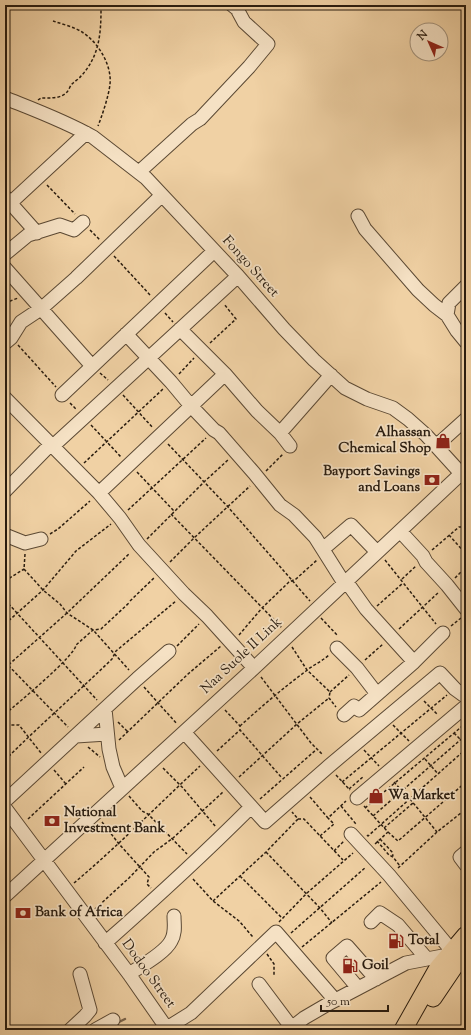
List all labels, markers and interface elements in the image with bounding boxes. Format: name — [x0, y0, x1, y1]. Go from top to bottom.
north arrow — [409, 22, 449, 62]
text: N — [413, 27, 432, 45]
street label: Fongo Street — [217, 232, 283, 302]
place label: Alhassan Chemical Shop — [338, 423, 432, 459]
shop icon: Alhassan Chemical Shop — [434, 432, 452, 450]
place label: Bayport Savings and Loans — [323, 462, 420, 498]
bank icon: Bayport Savings and Loans — [423, 471, 441, 489]
street label: Naa Suole II Link — [197, 613, 287, 699]
place label: Wa Market — [388, 786, 455, 806]
shop icon: Wa Market — [367, 787, 385, 805]
place label: National Investment Bank — [64, 803, 166, 839]
bank icon: National Investment Bank — [43, 812, 61, 830]
place label: Bank of Africa — [35, 903, 123, 923]
bank icon: Bank of Africa — [14, 904, 32, 922]
place label: Total — [408, 931, 439, 951]
fuel station icon: Total — [387, 932, 405, 950]
street label: Dodoo Street — [116, 935, 180, 1013]
place label: Goil — [362, 956, 389, 976]
fuel station icon: Goil — [341, 957, 359, 975]
scale bar — [321, 987, 388, 1013]
text: 50 m — [326, 993, 350, 1011]

